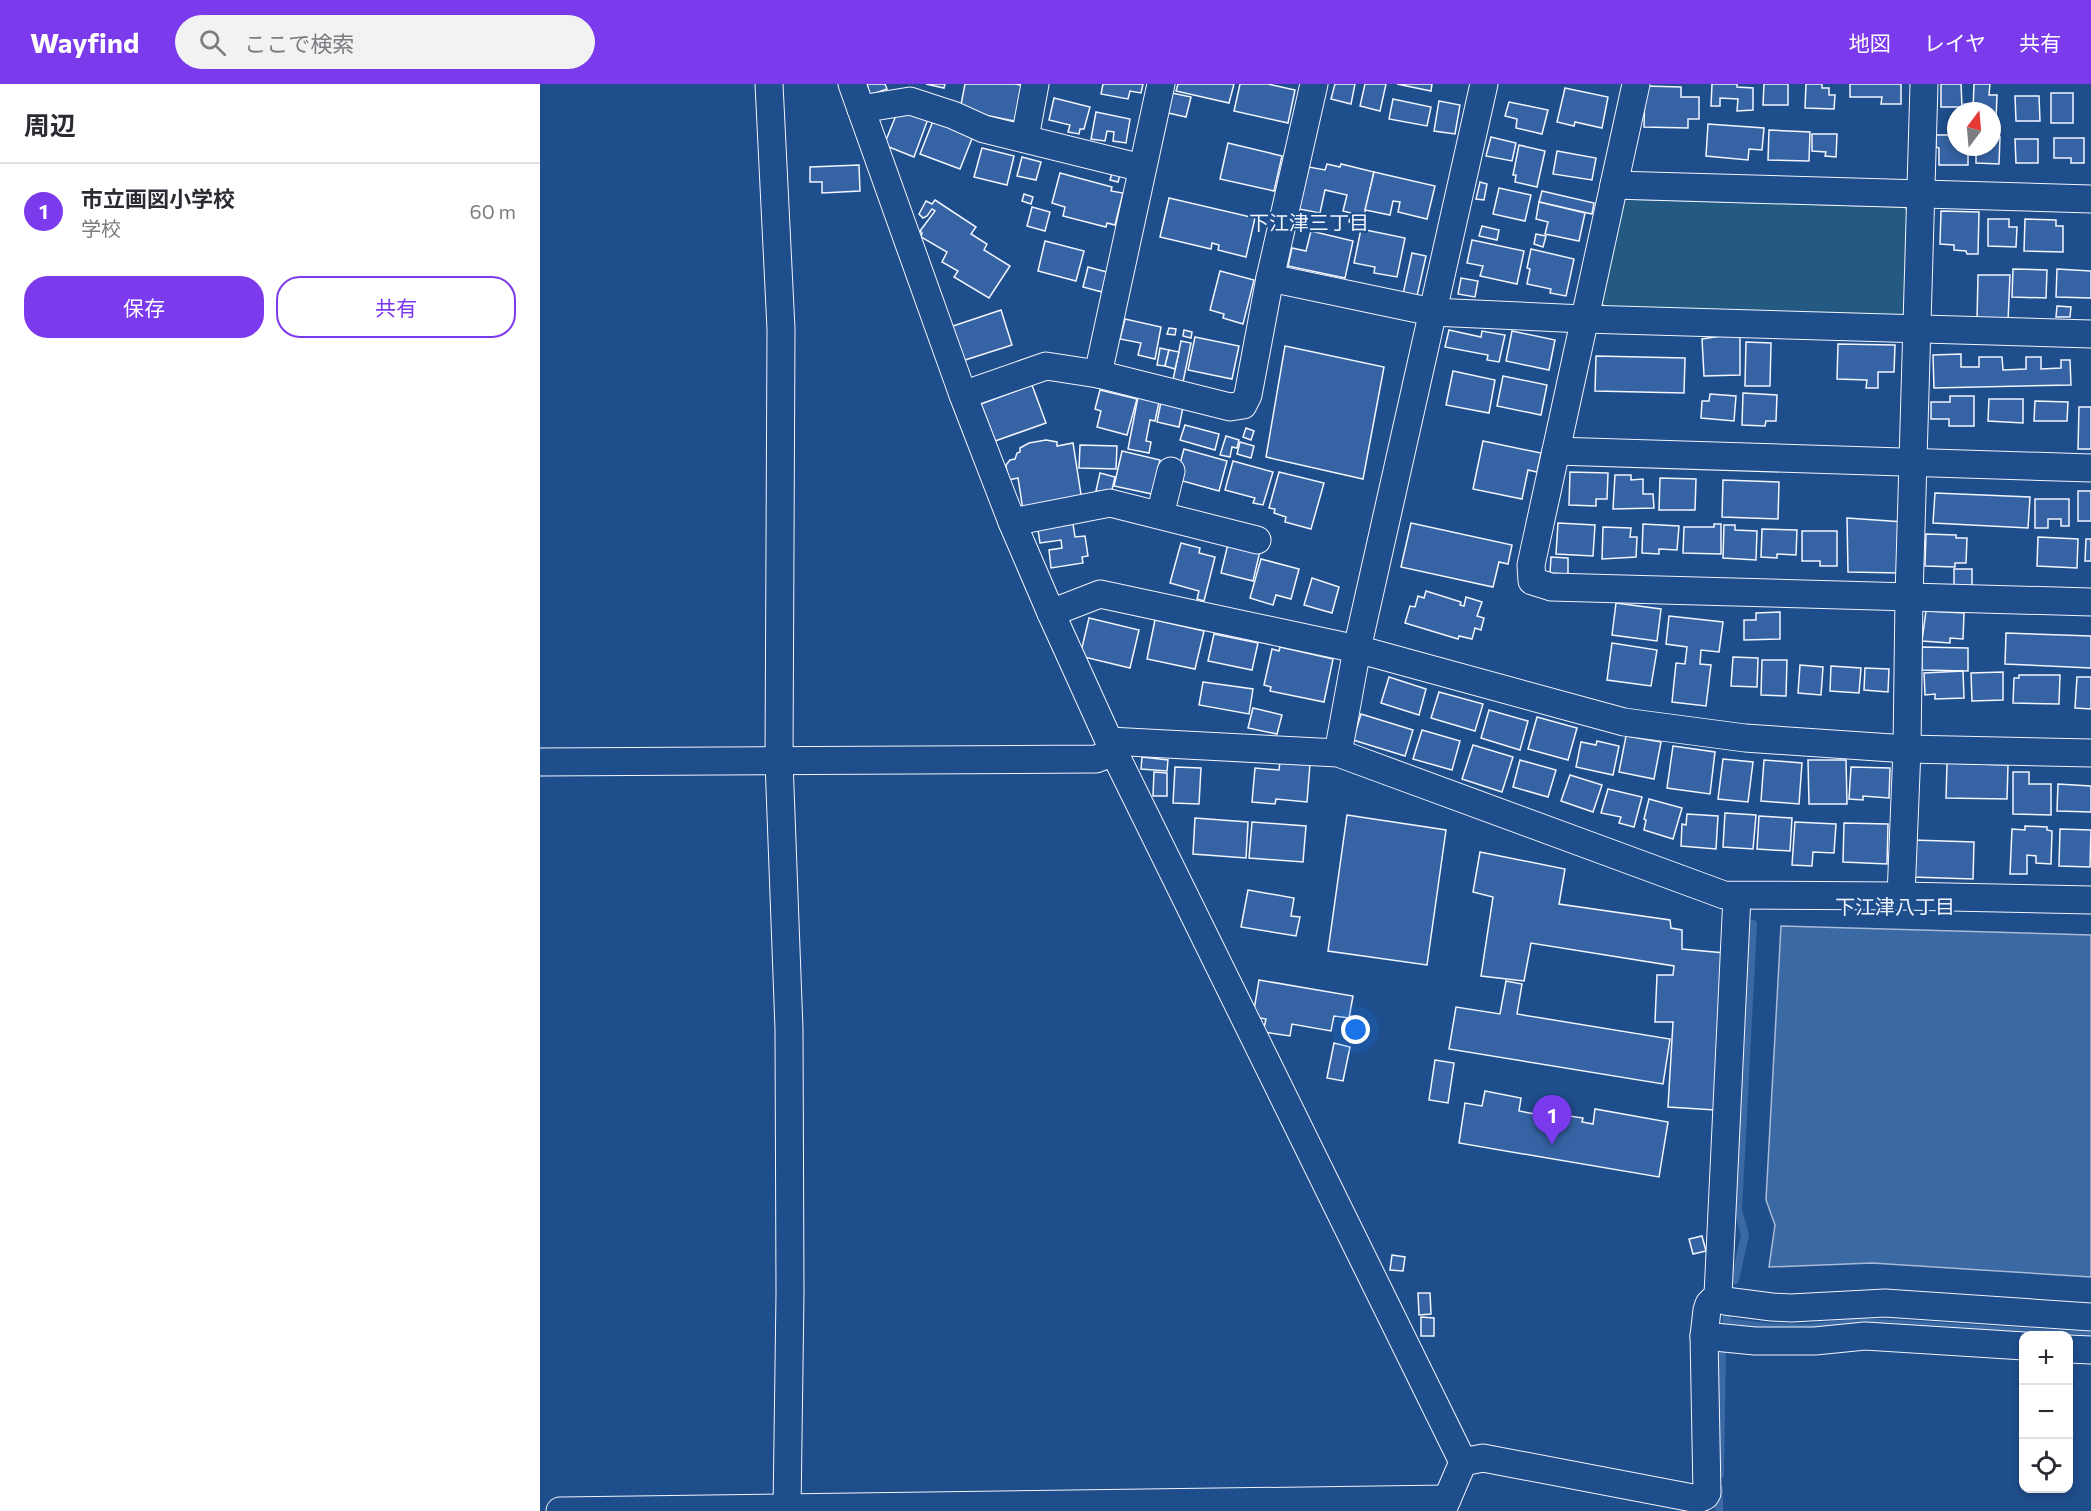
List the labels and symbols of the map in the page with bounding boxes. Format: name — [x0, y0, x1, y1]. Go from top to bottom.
north arrow — [1947, 102, 2001, 156]
district label: 下江津三丁目 — [1249, 210, 1369, 234]
district label: 下江津八丁目 — [1835, 894, 1955, 918]
your location — [1341, 1015, 1370, 1044]
pin: 1 — [1532, 1096, 1572, 1145]

